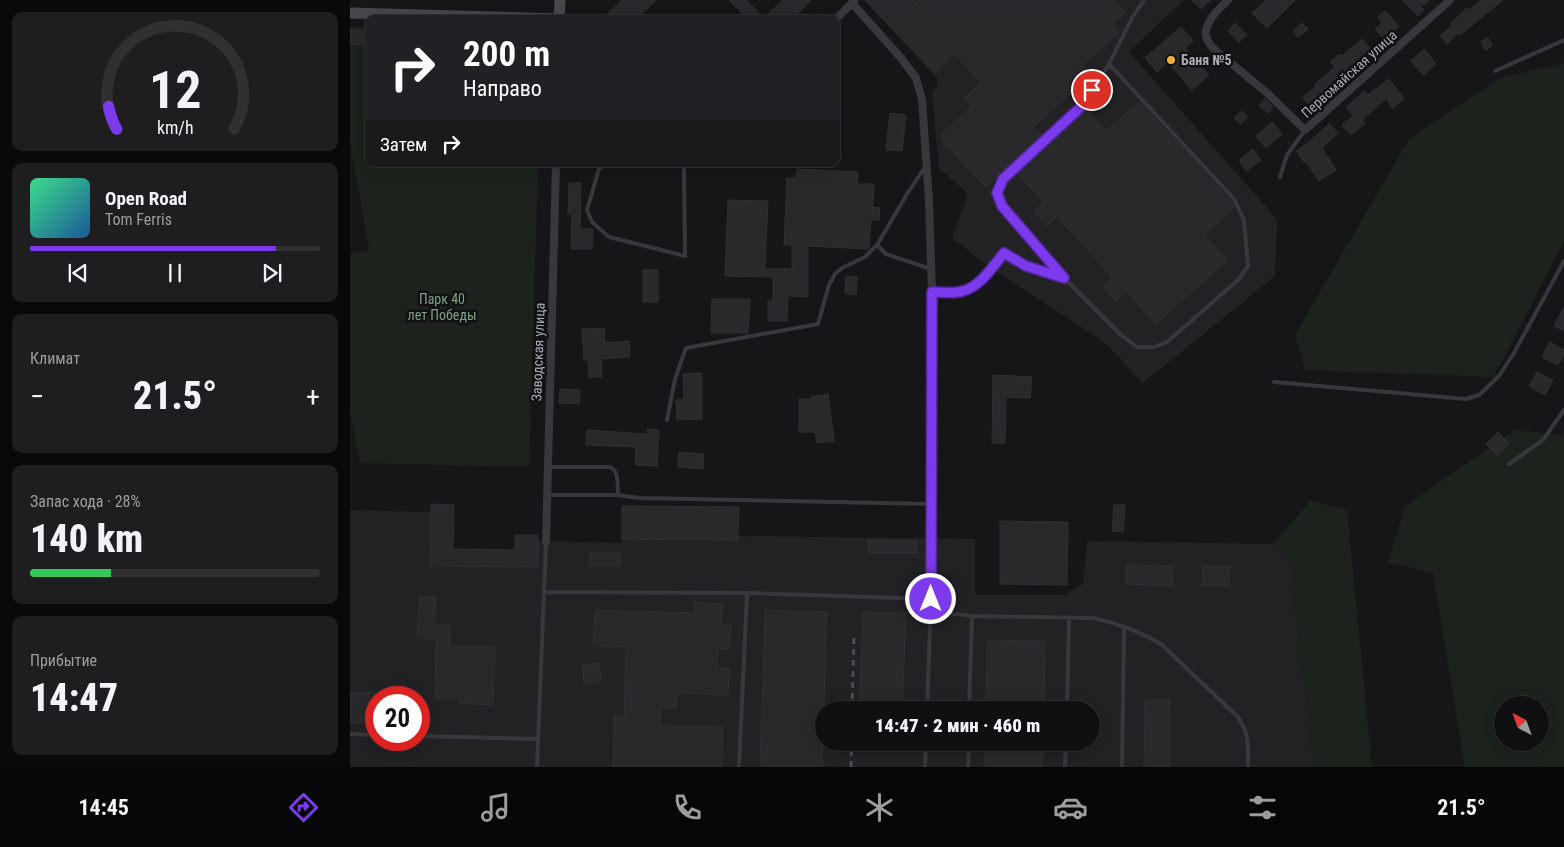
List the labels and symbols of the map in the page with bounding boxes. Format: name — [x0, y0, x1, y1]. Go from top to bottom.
street label: Первомайская улица — [1298, 27, 1400, 121]
place label: Баня №5 — [1181, 52, 1232, 68]
marker: Баня №5 — [1165, 54, 1177, 66]
pin — [1071, 69, 1113, 111]
park label: Парк 40 лет Победы — [408, 291, 476, 323]
street label: Заводская улица — [528, 302, 548, 402]
position arrow — [904, 572, 956, 624]
speed limit sign: 20 — [365, 686, 430, 751]
north arrow — [1494, 696, 1549, 751]

